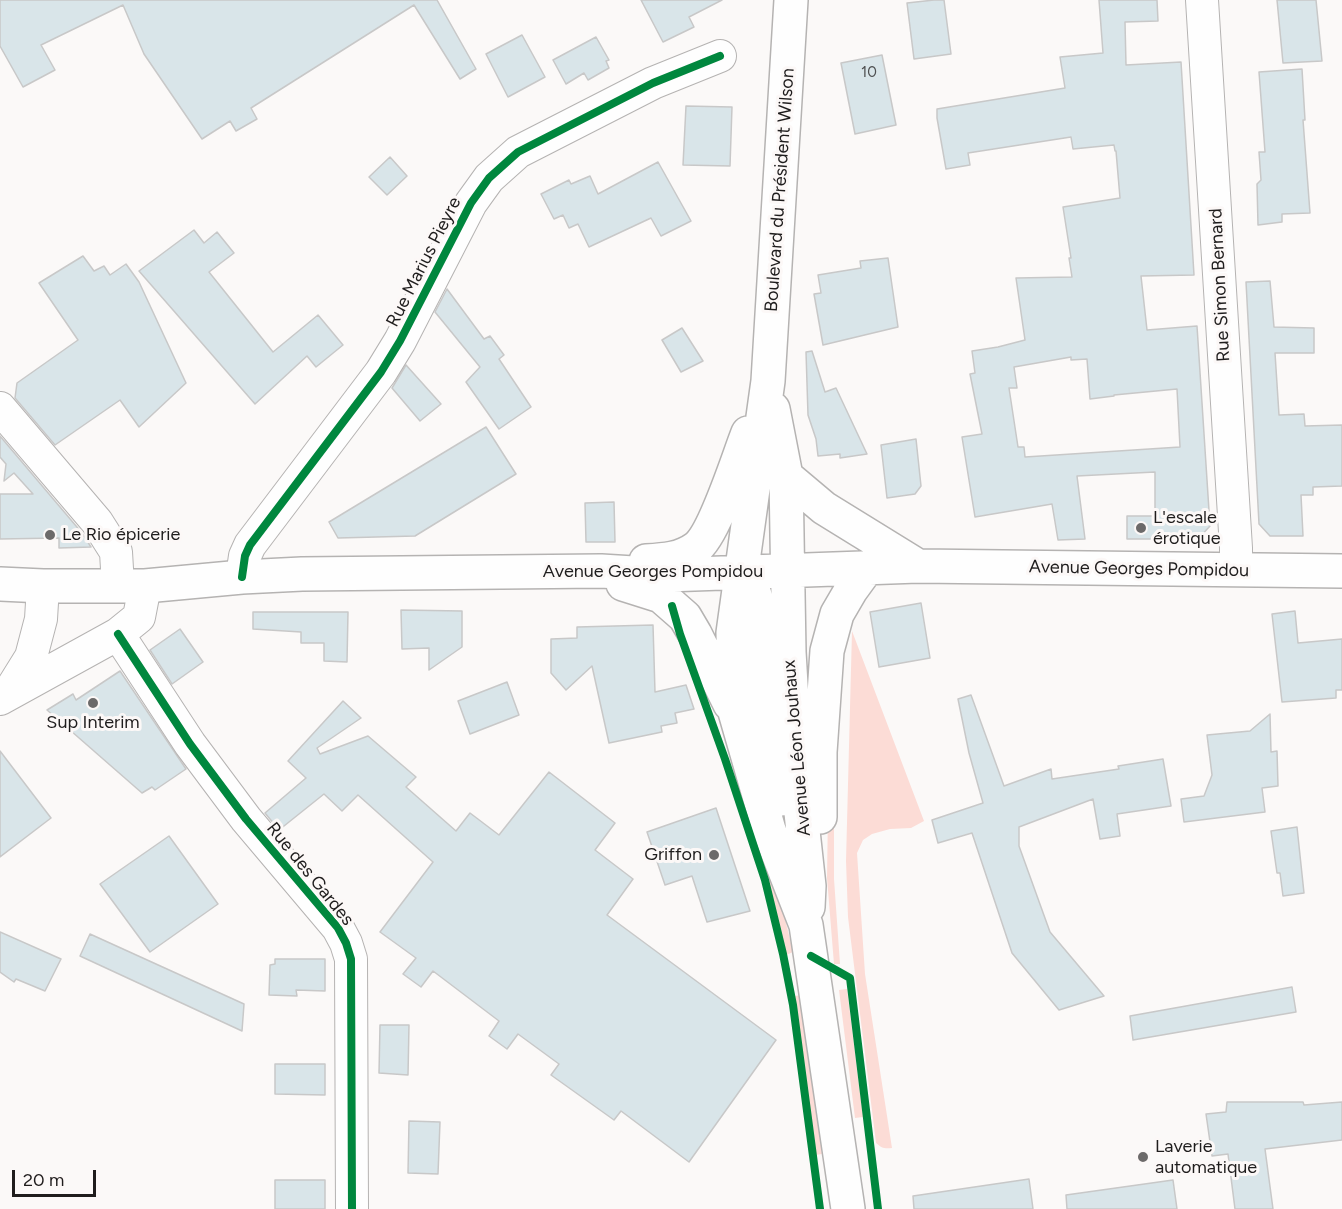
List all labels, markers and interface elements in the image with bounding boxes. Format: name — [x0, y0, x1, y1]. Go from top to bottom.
house number: 10 — [861, 64, 877, 82]
street label: Boulevard du Président Wilson — [761, 67, 799, 313]
street label: Rue Marius Pieyre — [382, 194, 466, 330]
street label: Rue Simon Bernard — [1205, 208, 1235, 362]
place label: L'escale érotique — [1153, 507, 1221, 550]
marker: L'escale érotique — [1134, 521, 1148, 535]
place label: Le Rio épicerie — [62, 524, 180, 546]
marker: Le Rio épicerie — [43, 528, 57, 542]
street label: Avenue Georges Pompidou — [1029, 556, 1249, 582]
street label: Avenue Georges Pompidou — [543, 561, 763, 583]
street label: Avenue Léon Jouhaux — [779, 659, 815, 837]
marker: Sup Interim — [86, 696, 100, 710]
place label: Sup Interim — [46, 712, 140, 734]
street label: Rue des Gardes — [262, 818, 358, 930]
place label: Griffon — [644, 844, 702, 866]
marker: Griffon — [707, 848, 721, 862]
place label: Laverie automatique — [1155, 1136, 1257, 1178]
marker: Laverie automatique — [1136, 1150, 1150, 1164]
scale bar — [15, 1158, 99, 1196]
text: 20 m — [23, 1169, 64, 1191]

